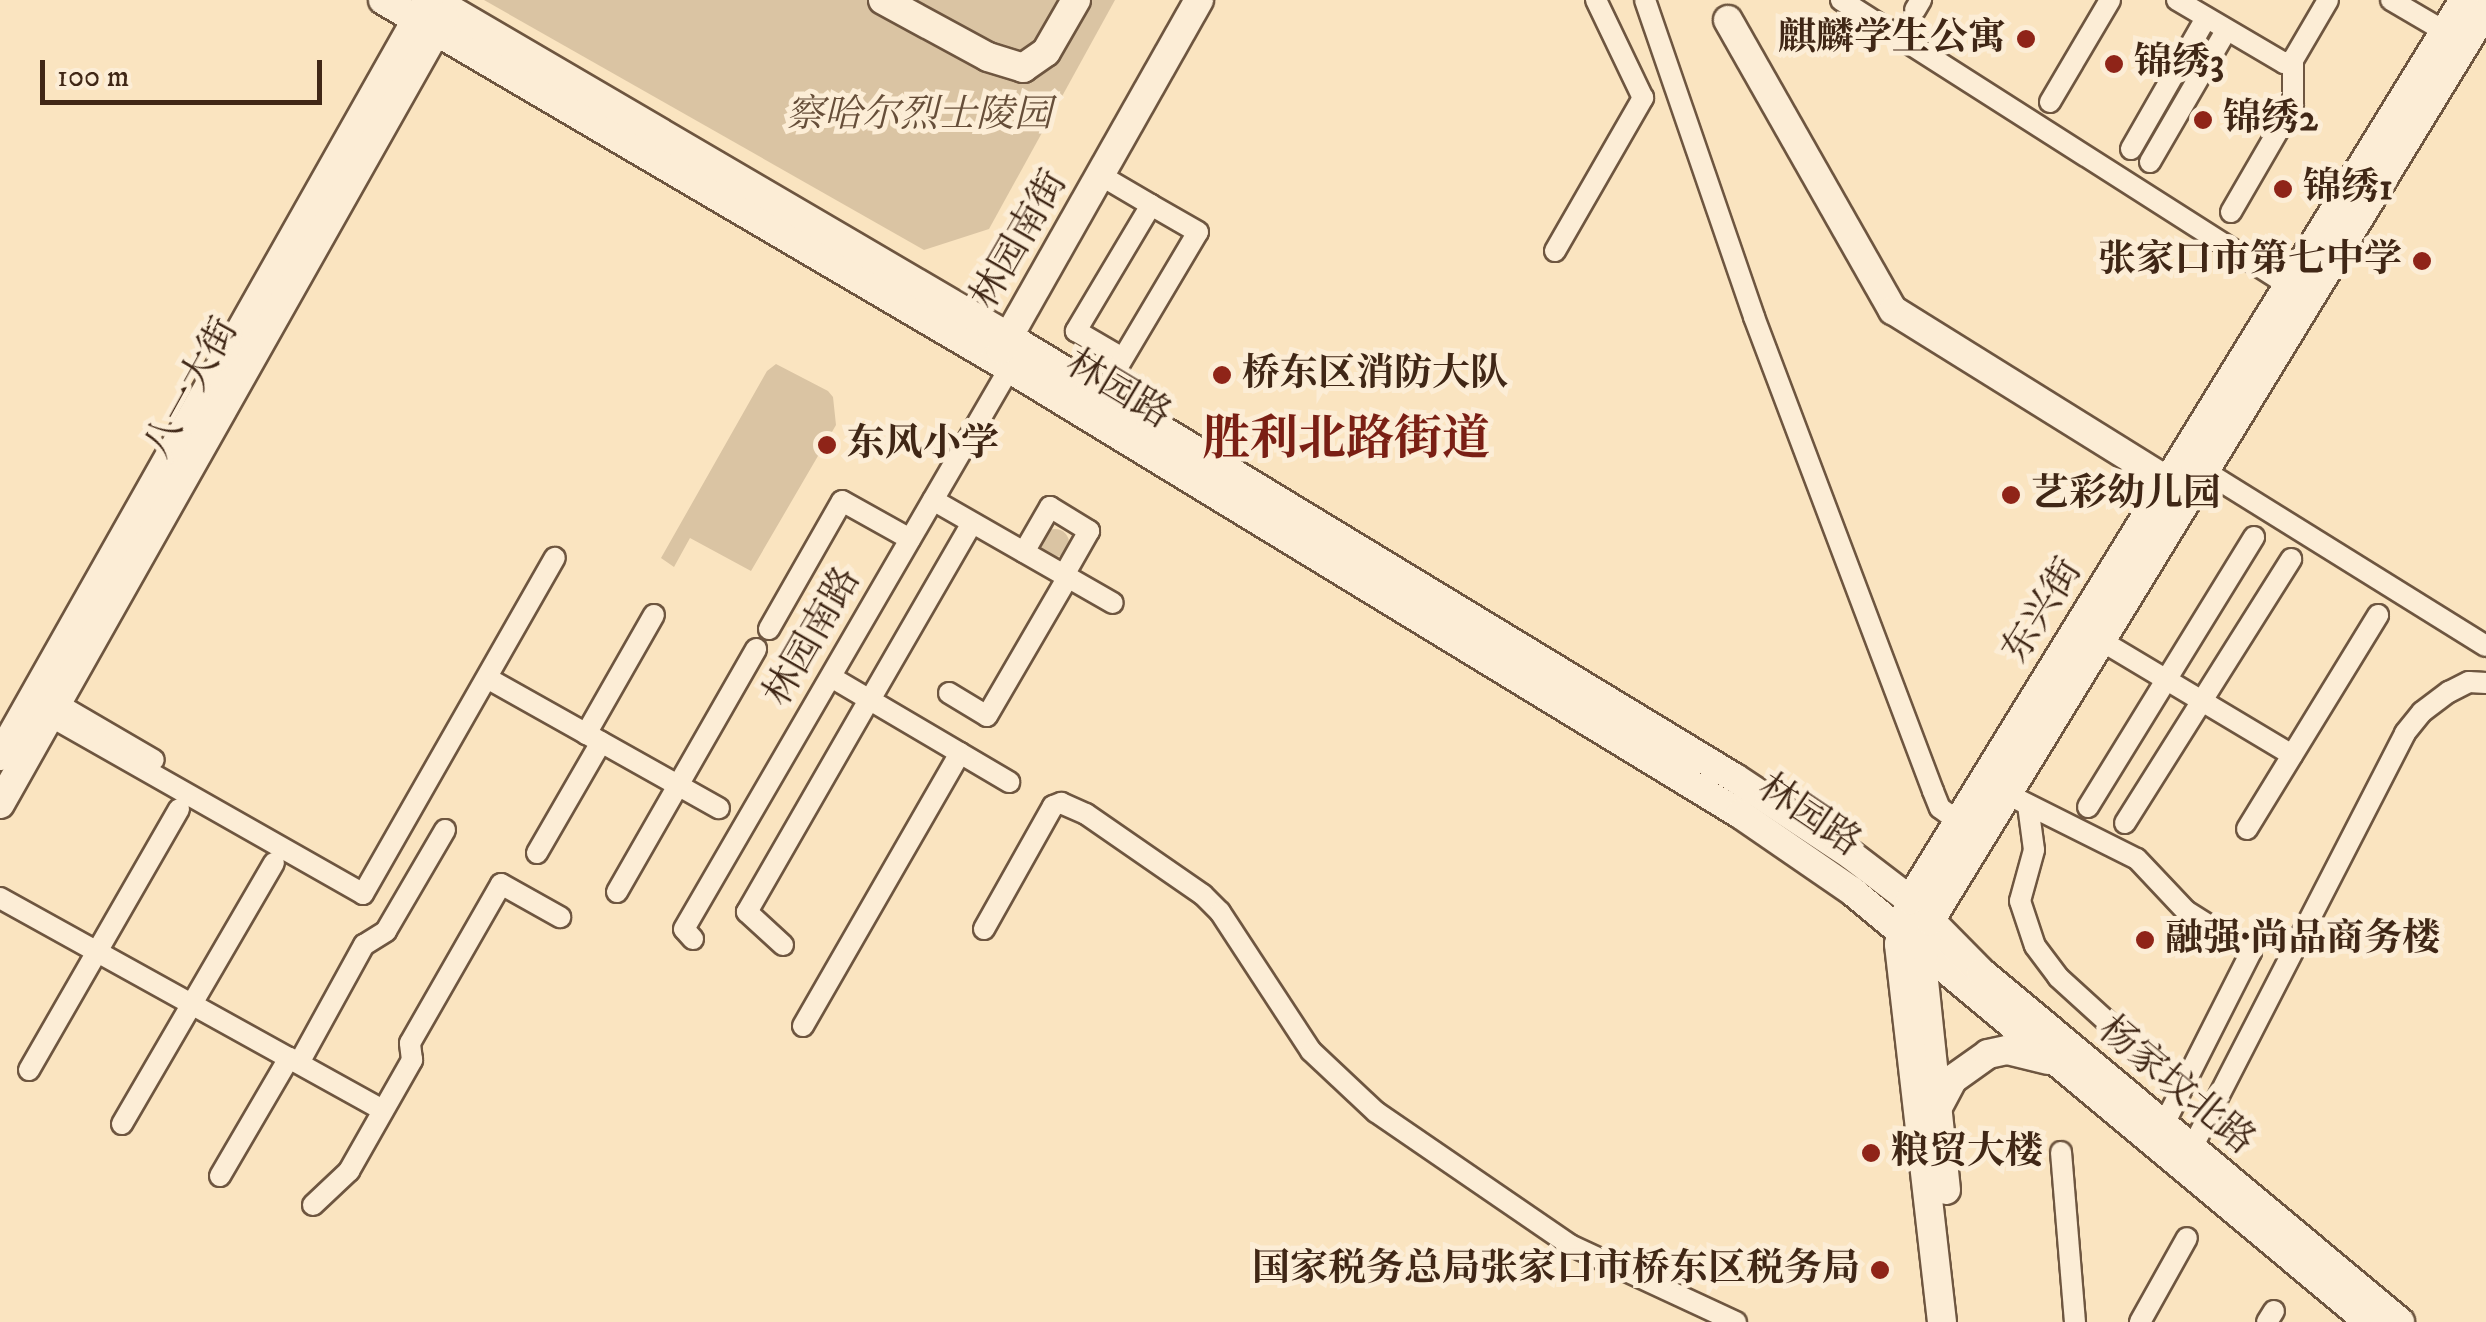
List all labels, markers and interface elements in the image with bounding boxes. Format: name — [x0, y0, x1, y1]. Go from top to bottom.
place label: 麒麟学生公寓 — [1778, 16, 2006, 62]
marker: 麒麟学生公寓 — [2015, 28, 2037, 50]
scale bar — [45, 40, 328, 102]
place label: 锦绣3 — [2134, 41, 2224, 87]
marker: 锦绣3 — [2103, 53, 2125, 75]
text: 100 m — [57, 59, 129, 96]
park label: 察哈尔烈士陵园 — [786, 93, 1052, 139]
place label: 锦绣2 — [2223, 97, 2318, 143]
marker: 锦绣2 — [2192, 109, 2214, 131]
street label: 林园南街 — [962, 163, 1078, 317]
place label: 锦绣1 — [2303, 166, 2393, 212]
marker: 锦绣1 — [2272, 178, 2294, 200]
place label: 张家口市第七中学 — [2098, 238, 2402, 284]
marker: 张家口市第七中学 — [2411, 250, 2433, 272]
street label: 八一大街 — [135, 310, 249, 466]
street label: 林园路 — [1057, 341, 1179, 439]
place label: 桥东区消防大队 — [1242, 352, 1508, 398]
marker: 桥东区消防大队 — [1211, 364, 1233, 386]
district label: 胜利北路街道 — [1202, 412, 1490, 470]
place label: 东风小学 — [847, 422, 999, 468]
marker: 东风小学 — [816, 434, 838, 456]
place label: 艺彩幼儿园 — [2031, 472, 2221, 518]
marker: 艺彩幼儿园 — [2000, 484, 2022, 506]
street label: 东兴街 — [1993, 551, 2093, 671]
street label: 林园南路 — [755, 560, 871, 714]
street label: 林园路 — [1749, 765, 1869, 867]
place label: 融强·尚品商务楼 — [2165, 917, 2440, 963]
marker: 融强·尚品商务楼 — [2134, 929, 2156, 951]
street label: 杨家坟北路 — [2089, 1007, 2263, 1165]
place label: 粮贸大楼 — [1891, 1130, 2043, 1176]
marker: 粮贸大楼 — [1860, 1142, 1882, 1164]
place label: 国家税务总局张家口市桥东区税务局 — [1252, 1247, 1860, 1293]
marker: 国家税务总局张家口市桥东区税务局 — [1869, 1259, 1891, 1281]

